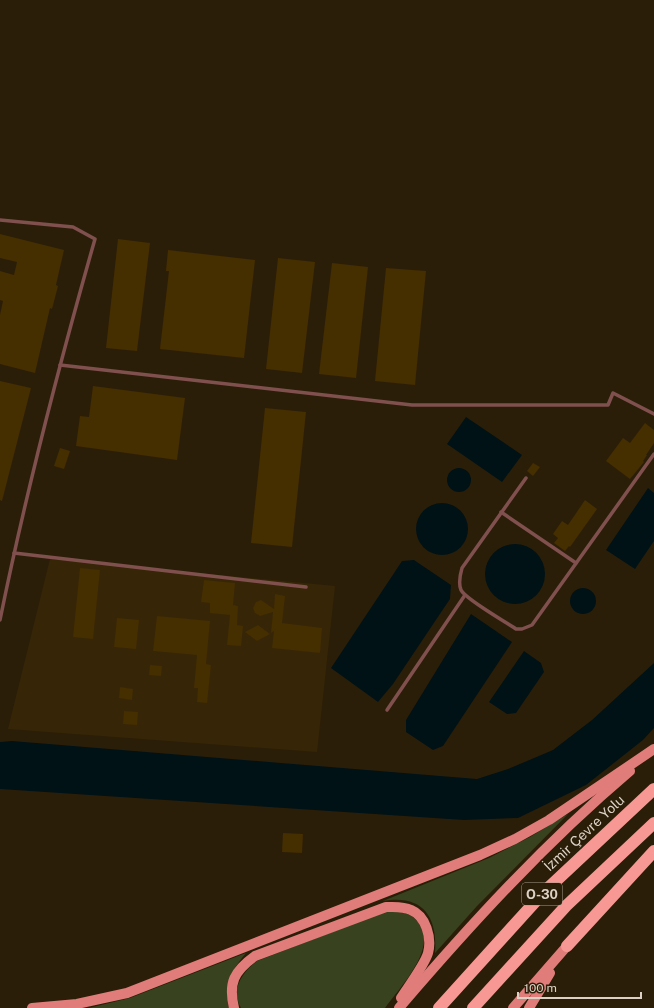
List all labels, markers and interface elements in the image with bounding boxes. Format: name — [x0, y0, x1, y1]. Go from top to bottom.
street label: İzmir Çevre Yolu — [539, 790, 627, 874]
road number: O-30 — [522, 883, 562, 905]
scale bar — [518, 974, 641, 1000]
text: 100 m — [524, 981, 557, 995]

